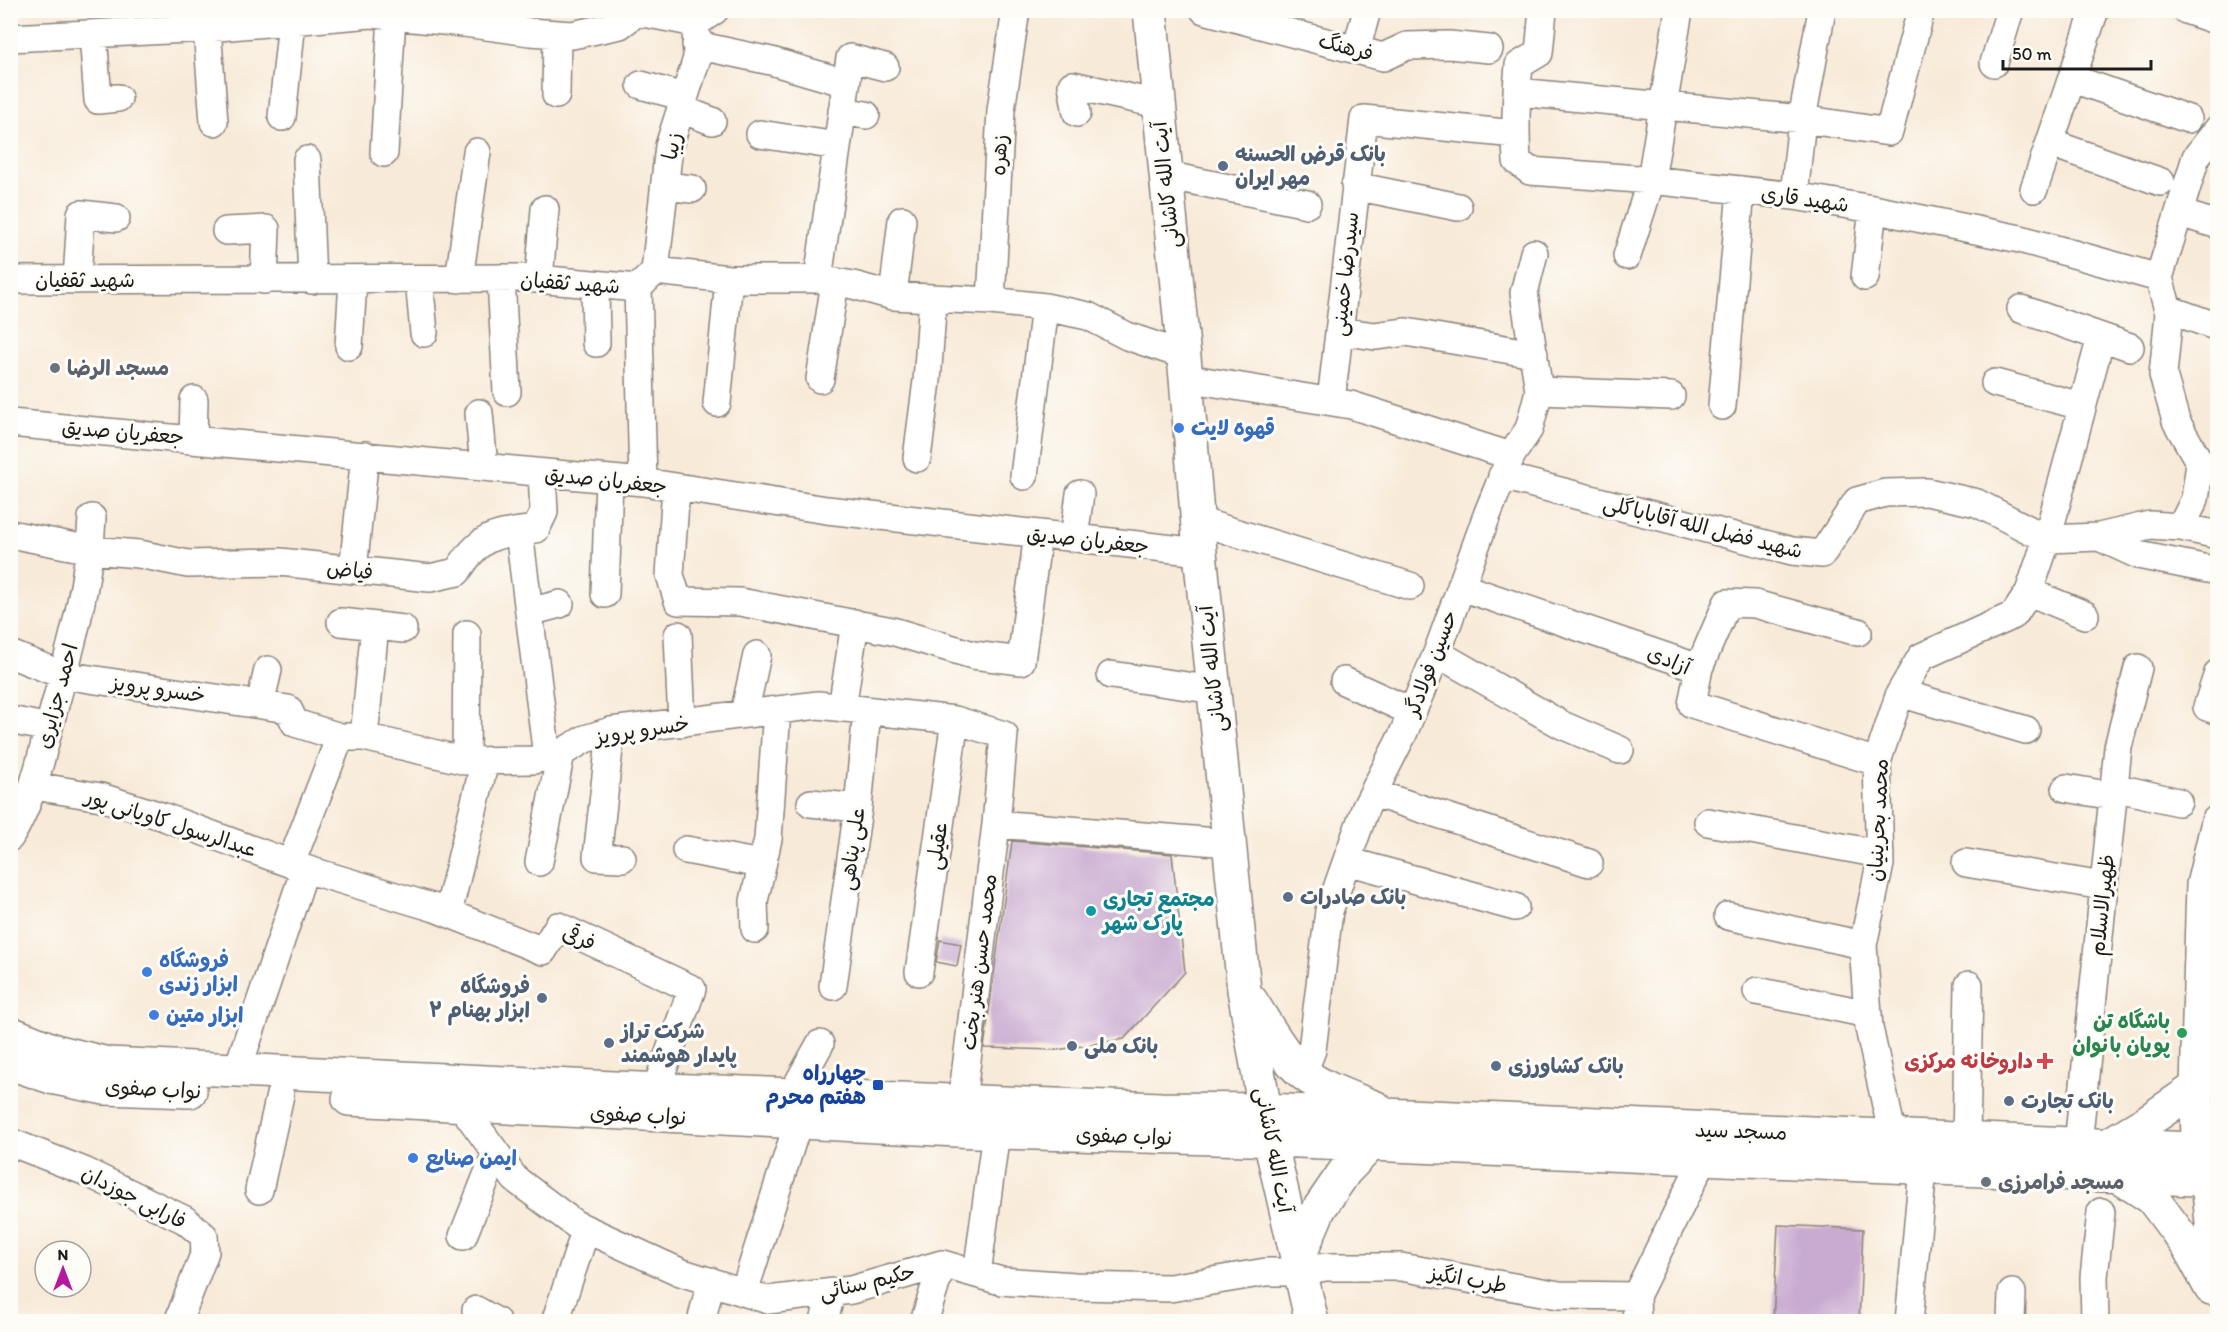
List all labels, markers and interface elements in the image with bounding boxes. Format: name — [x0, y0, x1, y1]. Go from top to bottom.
street label: فرهنگ — [1316, 27, 1376, 66]
scale bar — [2003, 33, 2152, 71]
text: 50 m — [2012, 43, 2052, 65]
street label: آیت الله کاشانی — [1146, 119, 1187, 250]
street label: زیبا — [656, 130, 688, 162]
street label: زهره — [985, 134, 1012, 176]
place label: بانک قرض الحسنه مهر ایران — [1235, 141, 1386, 191]
marker: بانک قرض الحسنه مهر ایران — [1216, 159, 1230, 173]
street label: شهید قاری — [1760, 180, 1851, 217]
street label: سیدرضا خمینی — [1326, 210, 1365, 338]
street label: شهید ثقفیان — [35, 267, 135, 292]
street label: شهید ثقفیان — [519, 267, 621, 298]
place label: مسجد الرضا — [67, 355, 169, 380]
marker: مسجد الرضا — [48, 361, 62, 375]
street label: جعفریان صدیق — [61, 414, 185, 449]
place label: قهوه لایت — [1191, 415, 1275, 442]
marker: قهوه لایت — [1172, 421, 1186, 435]
street label: جعفریان صدیق — [544, 461, 669, 498]
street label: شهید فضل الله آقاباباگلی — [1600, 490, 1805, 565]
street label: جعفریان صدیق — [1026, 521, 1151, 558]
street label: فیاض — [326, 555, 375, 584]
street label: آیت الله کاشانی — [1192, 603, 1233, 734]
street label: حسین فولادگر — [1398, 606, 1463, 722]
street label: آزادی — [1644, 639, 1695, 680]
street label: احمد جزایری — [30, 641, 83, 751]
street label: خسرو پرویز — [107, 669, 207, 709]
street label: خسرو پرویز — [591, 710, 691, 751]
street label: محمد بحرینیان — [1862, 758, 1894, 882]
street label: عبدالرسول کاویانی پور — [80, 782, 260, 864]
street label: علی پناهی — [833, 806, 872, 892]
street label: عقیلی — [921, 820, 954, 872]
street label: ظهیرالاسلام — [2084, 853, 2123, 957]
street label: محمد حسن هنر بخت — [955, 872, 1003, 1052]
place label: بانک صادرات — [1300, 884, 1406, 910]
place label: مجتمع تجاری پارک شهر — [1101, 886, 1215, 936]
marker: بانک صادرات — [1281, 890, 1295, 904]
marker: مجتمع تجاری پارک شهر — [1084, 904, 1098, 918]
street label: فرقی — [559, 920, 599, 955]
place label: فروشگاه ابزار زندی — [159, 947, 238, 997]
marker: فروشگاه ابزار زندی — [140, 965, 154, 979]
place label: فروشگاه ابزار بهنام ۲ — [429, 973, 530, 1026]
marker: فروشگاه ابزار بهنام ۲ — [535, 991, 549, 1005]
place label: ابزار متین — [166, 1002, 243, 1028]
marker: ابزار متین — [147, 1008, 161, 1022]
place label: باشگاه تن پویان بانوان — [2072, 1008, 2170, 1058]
place label: شرکت تراز پایدار هوشمند — [619, 1018, 737, 1068]
marker: باشگاه تن پویان بانوان — [2175, 1026, 2189, 1040]
place label: بانک ملی — [1084, 1033, 1158, 1059]
marker: شرکت تراز پایدار هوشمند — [602, 1036, 616, 1050]
marker: بانک ملی — [1065, 1039, 1079, 1053]
place label: داروخانه مرکزی — [1904, 1048, 2033, 1075]
place label: بانک کشاورزی — [1508, 1053, 1624, 1079]
marker: داروخانه مرکزی — [2038, 1054, 2052, 1068]
marker: بانک کشاورزی — [1489, 1059, 1503, 1073]
place label: چهارراه هفتم محرم — [766, 1060, 866, 1113]
street label: نواب صفوی — [104, 1073, 202, 1105]
marker: چهارراه هفتم محرم — [871, 1078, 885, 1092]
street label: آیت الله کاشانی — [1248, 1085, 1299, 1216]
place label: بانک تجارت — [2021, 1088, 2114, 1114]
marker: بانک تجارت — [2002, 1094, 2016, 1108]
street label: نواب صفوی — [589, 1099, 687, 1131]
street label: مسجد سید — [1694, 1116, 1788, 1145]
street label: نواب صفوی — [1075, 1121, 1173, 1151]
place label: ایمن صنایع — [425, 1145, 517, 1173]
marker: ایمن صنایع — [406, 1151, 420, 1165]
street label: فارابی جوزدان — [77, 1159, 191, 1235]
place label: مسجد فرامرزی — [1998, 1169, 2124, 1194]
marker: مسجد فرامرزی — [1979, 1175, 1993, 1189]
north arrow — [33, 1239, 93, 1299]
text: N — [58, 1245, 68, 1264]
street label: حکیم سنائی — [816, 1258, 918, 1309]
street label: طرب انگیز — [1425, 1259, 1509, 1299]

